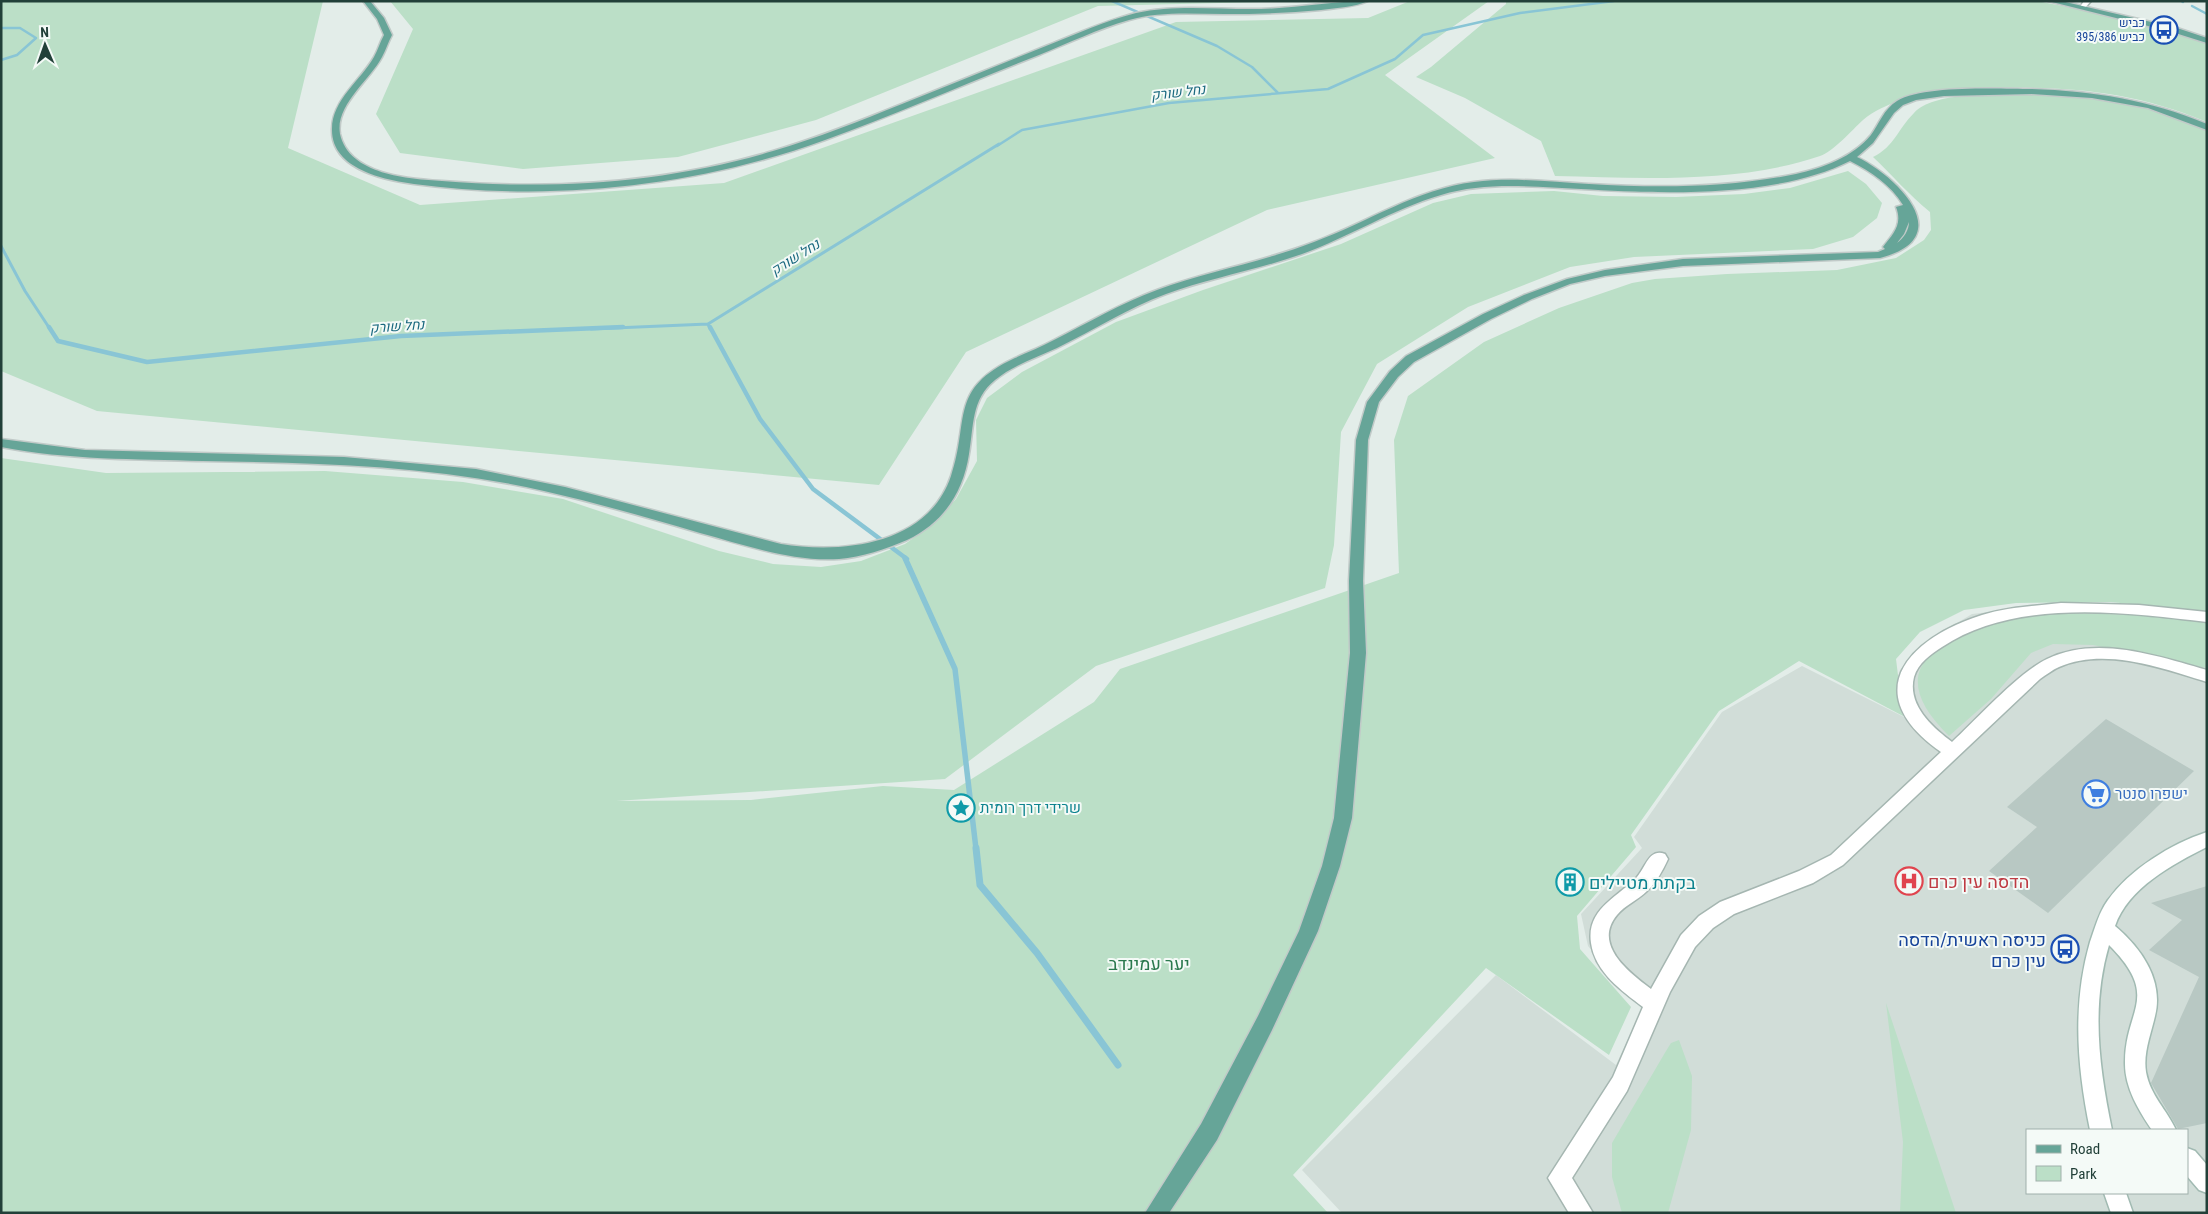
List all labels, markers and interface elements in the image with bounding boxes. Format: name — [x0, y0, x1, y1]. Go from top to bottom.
bus stop icon: כביש 395/כביש 386 — [2149, 15, 2179, 45]
place label: כביש 395/כביש 386 — [2076, 16, 2145, 44]
north arrow — [20, 20, 70, 70]
text: N — [40, 24, 49, 40]
water label: נחל שורק — [1150, 81, 1207, 103]
water label: נחל שורק — [768, 235, 823, 278]
water label: נחל שורק — [369, 316, 426, 336]
supermarket icon: ישפרו סנטר — [2081, 779, 2111, 809]
place label: ישפרו סנטר — [2115, 785, 2188, 803]
place icon: שרידי דרך רומית — [946, 793, 976, 823]
place label: שרידי דרך רומית — [980, 799, 1081, 817]
hospital icon: הדסה עין כרם — [1894, 866, 1924, 896]
building icon: בקתת מטיילים — [1555, 867, 1585, 897]
place label: הדסה עין כרם — [1928, 871, 2029, 892]
place label: בקתת מטיילים — [1589, 872, 1696, 893]
place label: כניסה ראשית/הדסה עין כרם — [1898, 929, 2046, 971]
bus stop icon: כניסה ראשית/הדסה עין כרם — [2050, 934, 2080, 964]
park label: יער עמינדב — [1108, 953, 1190, 974]
legend — [2026, 1129, 2188, 1194]
text: Road — [2070, 1140, 2100, 1158]
text: Park — [2070, 1165, 2097, 1183]

